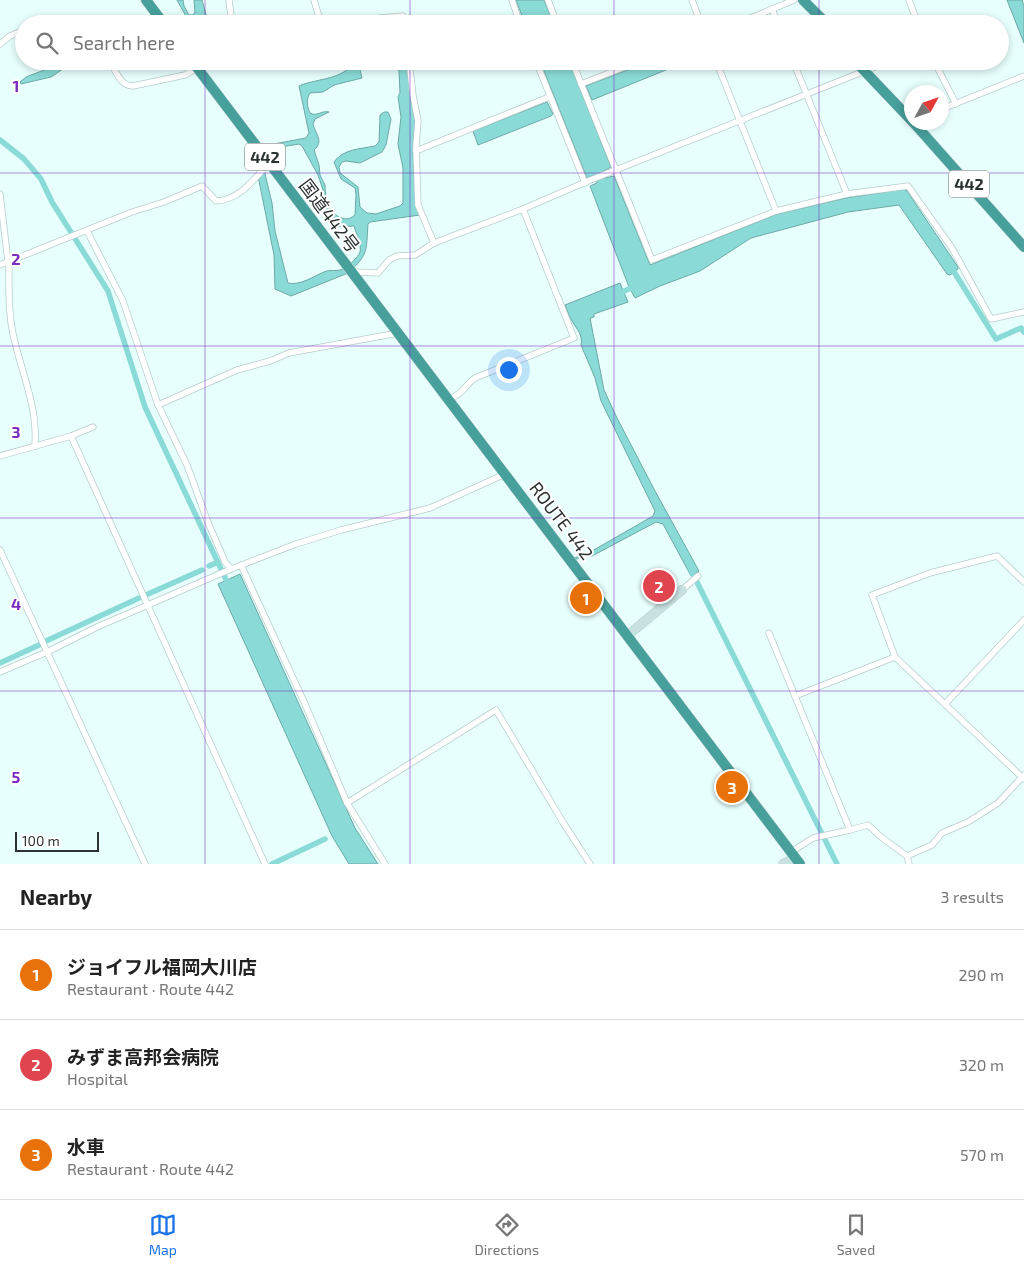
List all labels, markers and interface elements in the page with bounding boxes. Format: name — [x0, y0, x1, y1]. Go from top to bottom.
search box — [15, 15, 1009, 70]
icon: search — [33, 29, 61, 57]
text: Search here — [73, 31, 175, 54]
text: 1 — [13, 76, 19, 95]
north arrow — [904, 85, 949, 130]
road number: 442 — [245, 144, 285, 170]
road number: 442 — [949, 170, 989, 198]
street label: 国道442号 — [295, 174, 365, 256]
text: 2 — [11, 249, 21, 268]
your location — [496, 357, 522, 383]
text: 3 — [11, 422, 21, 441]
street label: ROUTE 442 — [525, 477, 598, 564]
pin: 2 — [643, 567, 675, 605]
pin: 1 — [570, 579, 602, 617]
text: 4 — [11, 594, 21, 613]
text: 5 — [12, 767, 21, 786]
pin: 3 — [716, 768, 748, 806]
scale bar — [15, 829, 99, 852]
text: 100 m — [22, 832, 60, 849]
text: Nearby — [20, 884, 92, 909]
text: 3 results — [941, 887, 1004, 906]
text: ジョイフル福岡大川店 — [67, 955, 257, 978]
text: 1 — [33, 965, 39, 984]
text: 290 m — [959, 965, 1004, 984]
text: Restaurant · Route 442 — [67, 979, 234, 998]
text: みずま高邦会病院 — [67, 1045, 219, 1068]
text: 2 — [31, 1055, 41, 1074]
text: 320 m — [959, 1055, 1004, 1074]
text: Hospital — [67, 1069, 128, 1088]
text: 水車 — [67, 1135, 105, 1158]
text: 3 — [31, 1145, 41, 1164]
text: 570 m — [960, 1145, 1004, 1164]
text: Restaurant · Route 442 — [67, 1159, 234, 1178]
tab: Map — [149, 1211, 177, 1258]
tab: Directions — [475, 1211, 539, 1258]
tab: Saved — [837, 1211, 875, 1258]

